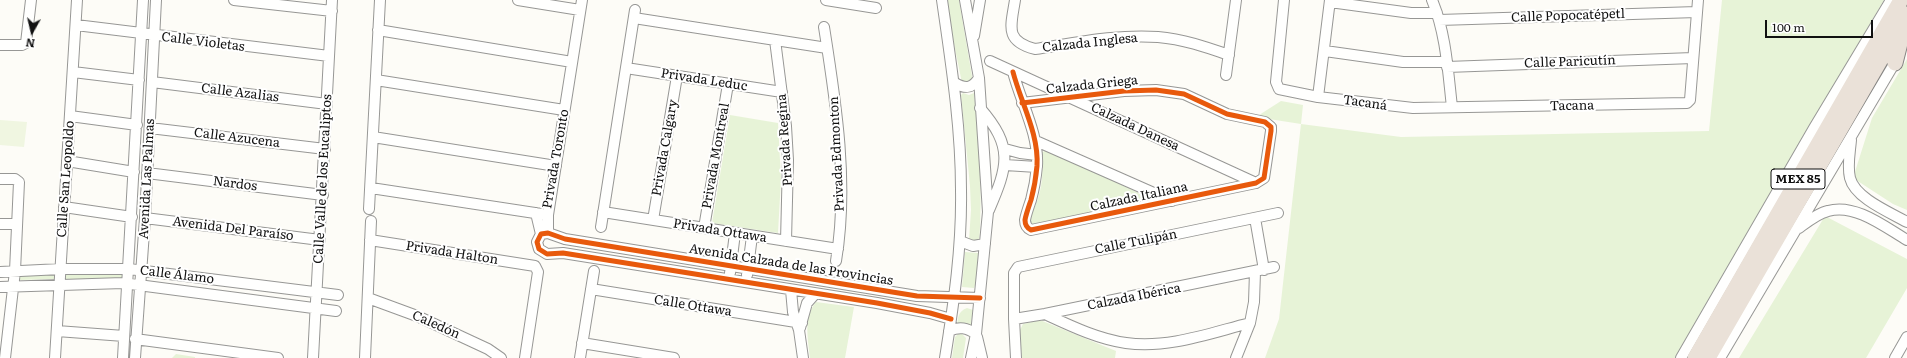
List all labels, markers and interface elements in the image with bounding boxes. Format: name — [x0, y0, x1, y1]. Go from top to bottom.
street label: Calle Popocatépetl — [1511, 6, 1625, 26]
north arrow — [12, 12, 52, 52]
scale bar — [1767, 12, 1875, 38]
text: 100 m — [1772, 18, 1805, 36]
street label: Calle Violetas — [161, 29, 245, 55]
street label: Calzada Inglesa — [1042, 30, 1138, 56]
text: N — [25, 35, 36, 52]
street label: Calle Paricutín — [1524, 53, 1616, 71]
street label: Privada Leduc — [660, 65, 748, 95]
street label: Calzada Griega — [1045, 72, 1139, 98]
street label: Calle Azalias — [200, 80, 280, 106]
street label: Tacaná — [1342, 92, 1388, 114]
street label: Privada Regina — [774, 93, 796, 187]
street label: Calle Valle de los Eucaliptos — [311, 94, 335, 264]
street label: Privada Edmonton — [826, 96, 848, 212]
street label: Privada Calgary — [649, 98, 681, 198]
street label: Tacana — [1550, 98, 1594, 114]
street label: Calzada Danesa — [1088, 100, 1182, 154]
street label: Privada Montreal — [699, 102, 733, 210]
street label: Privada Toronto — [540, 108, 572, 210]
street label: Avenida Las Palmas — [136, 118, 158, 240]
street label: Calle San Leopoldo — [54, 120, 78, 238]
street label: Calle Azucena — [193, 125, 281, 151]
road number: MEX 85 — [1771, 169, 1825, 189]
street label: Nardos — [212, 174, 258, 194]
street label: Calzada Italiana — [1089, 179, 1189, 215]
street label: Avenida Del Paraíso — [172, 214, 294, 244]
street label: Privada Ottawa — [672, 216, 768, 246]
street label: Calle Tulipán — [1093, 226, 1179, 258]
street label: Privada Halton — [405, 238, 499, 268]
street label: Avenida Calzada de las Provincias — [688, 241, 894, 289]
street label: Calle Álamo — [139, 263, 215, 287]
street label: Calzada Ibérica — [1086, 280, 1182, 314]
street label: Calle Ottawa — [653, 292, 733, 320]
street label: Caledón — [410, 308, 462, 342]

